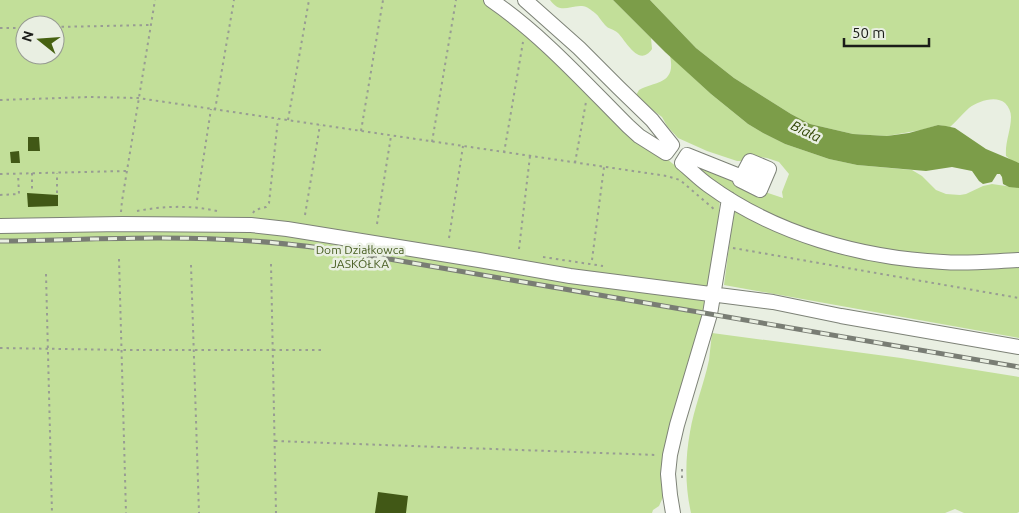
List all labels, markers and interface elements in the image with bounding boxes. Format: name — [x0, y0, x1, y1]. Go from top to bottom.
north arrow — [15, 15, 65, 65]
scale bar — [844, 15, 929, 47]
text: 50 m — [852, 24, 885, 41]
text: N — [18, 29, 37, 44]
water label: Biała — [788, 117, 824, 145]
park label: Dom Działkowca JASKÓŁKA — [316, 243, 404, 270]

